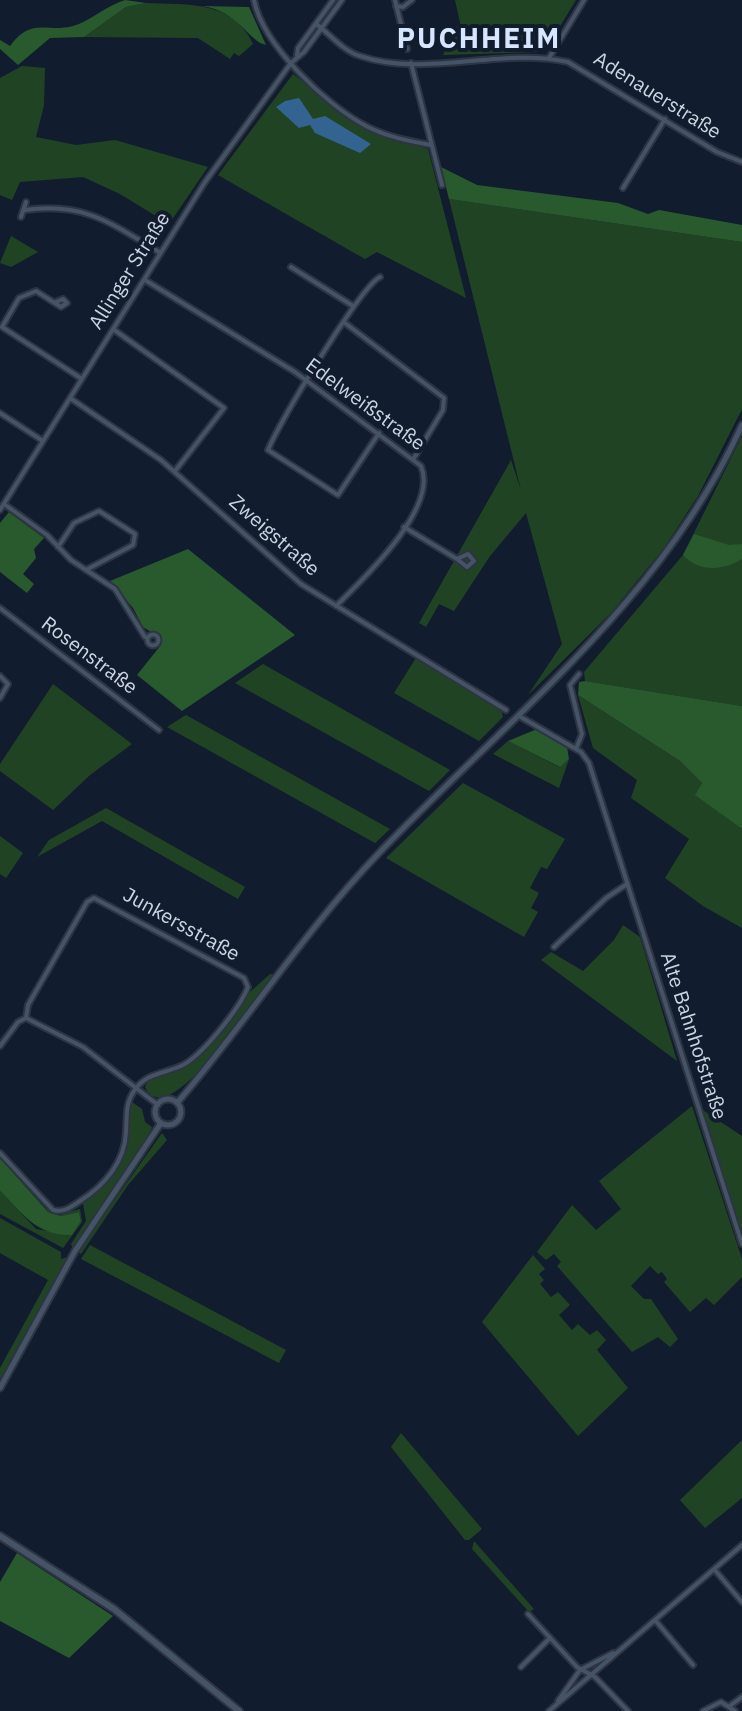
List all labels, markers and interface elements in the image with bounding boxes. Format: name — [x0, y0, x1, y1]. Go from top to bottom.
district label: PUCHHEIM — [397, 23, 561, 57]
street label: Adenauerstraße — [589, 47, 725, 145]
street label: Allinger Straße — [84, 208, 176, 334]
street label: Edelweißstraße — [301, 354, 429, 456]
street label: Zweigstraße — [224, 490, 324, 582]
street label: Rosenstraße — [36, 612, 142, 700]
street label: Junkersstraße — [119, 883, 243, 967]
street label: Alte Bahnhofstraße — [655, 949, 731, 1123]

